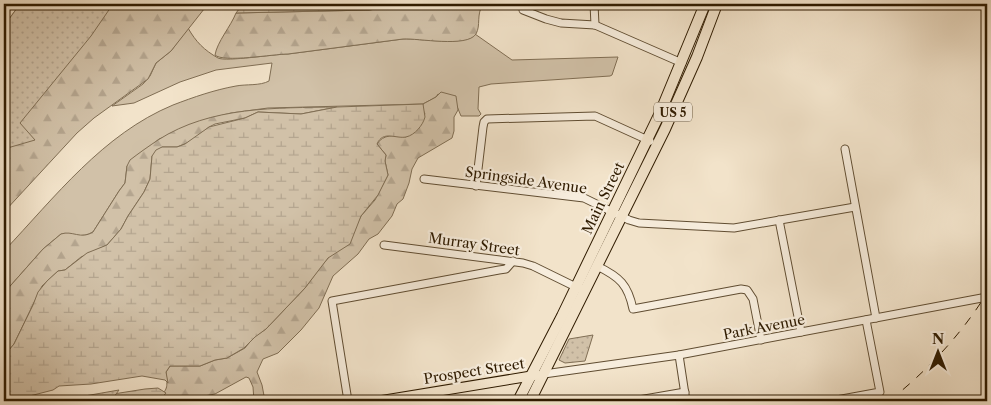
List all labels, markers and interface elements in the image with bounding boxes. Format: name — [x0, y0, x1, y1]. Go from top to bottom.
road number: US 5 — [654, 102, 692, 121]
street label: Main Street — [578, 159, 628, 237]
street label: Springside Avenue — [464, 163, 588, 197]
street label: Murray Street — [427, 229, 521, 259]
street label: Park Avenue — [722, 310, 807, 344]
north arrow — [914, 328, 964, 378]
text: N — [932, 330, 944, 348]
street label: Prospect Street — [422, 354, 526, 388]

